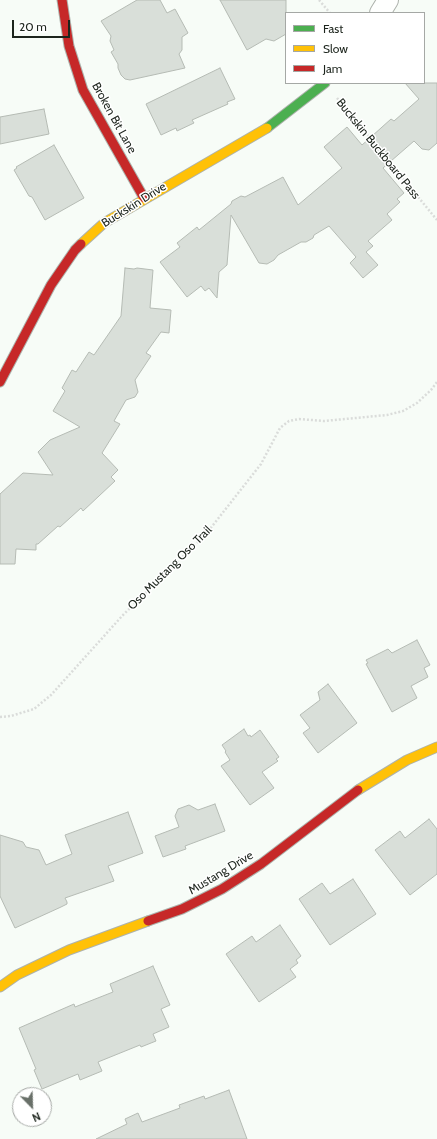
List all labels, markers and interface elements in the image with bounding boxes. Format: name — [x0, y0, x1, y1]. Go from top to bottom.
scale bar — [14, 12, 72, 38]
legend — [285, 12, 425, 84]
text: 20 m — [19, 19, 47, 34]
text: Fast — [323, 21, 343, 36]
text: Slow — [323, 41, 348, 56]
text: Jam — [323, 61, 342, 76]
street label: Broken Bit Lane — [89, 80, 139, 156]
street label: Buckskin Buckboard Pass — [333, 96, 423, 202]
street label: Buckskin Drive — [99, 179, 169, 231]
street label: Oso Mustang Oso Trail — [125, 523, 215, 613]
street label: Mustang Drive — [186, 848, 256, 898]
north arrow — [12, 1087, 52, 1127]
text: N — [30, 1109, 43, 1125]

